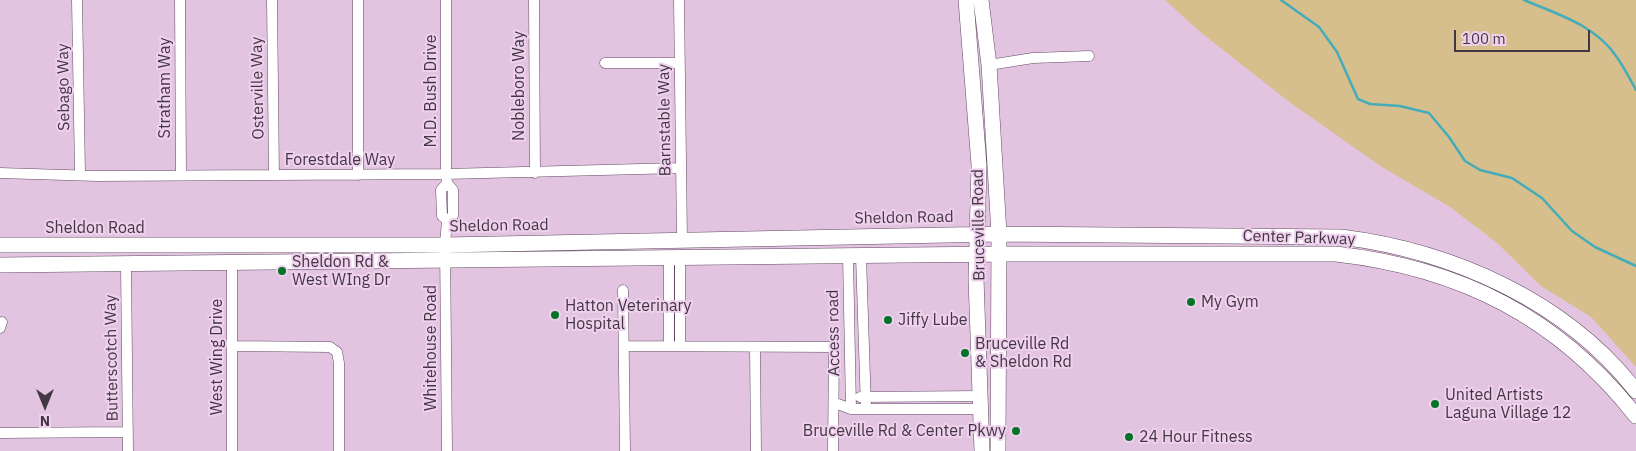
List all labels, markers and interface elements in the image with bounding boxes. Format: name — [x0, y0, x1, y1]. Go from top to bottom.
scale bar — [1456, 20, 1592, 52]
text: 100 m — [1462, 29, 1506, 48]
street label: Nobleboro Way — [509, 31, 529, 141]
street label: M.D. Bush Drive — [421, 34, 441, 148]
street label: Osterville Way — [248, 36, 268, 140]
street label: Stratham Way — [155, 38, 175, 138]
street label: Sebago Way — [54, 43, 74, 131]
street label: Barnstable Way — [654, 64, 676, 176]
street label: Forestdale Way — [285, 150, 395, 170]
street label: Bruceville Road — [968, 169, 990, 281]
street label: Sheldon Road — [854, 208, 954, 228]
street label: Sheldon Road — [449, 216, 549, 236]
street label: Sheldon Road — [45, 218, 145, 238]
street label: Center Parkway — [1242, 226, 1356, 250]
place label: Sheldon Rd & West WIng Dr — [292, 252, 390, 290]
marker: Sheldon Rd & West WIng Dr — [276, 265, 288, 277]
street label: Whitehouse Road — [421, 285, 441, 411]
street label: Access road — [824, 289, 844, 377]
place label: My Gym — [1201, 292, 1259, 312]
street label: Butterscotch Way — [101, 294, 123, 422]
place label: Hatton Veterinary Hospital — [565, 296, 692, 334]
marker: My Gym — [1185, 296, 1197, 308]
street label: West Wing Drive — [207, 299, 227, 415]
marker: Hatton Veterinary Hospital — [549, 309, 561, 321]
place label: Jiffy Lube — [898, 310, 967, 330]
marker: Jiffy Lube — [882, 314, 894, 326]
place label: Bruceville Rd & Sheldon Rd — [975, 334, 1072, 372]
marker: Bruceville Rd & Sheldon Rd — [959, 347, 971, 359]
north arrow — [20, 381, 70, 431]
place label: United Artists Laguna Village 12 — [1445, 385, 1571, 423]
marker: United Artists Laguna Village 12 — [1429, 398, 1441, 410]
text: N — [40, 412, 50, 430]
place label: Bruceville Rd & Center Pkwy — [803, 421, 1006, 441]
marker: Bruceville Rd & Center Pkwy — [1010, 425, 1022, 437]
place label: 24 Hour Fitness — [1139, 427, 1253, 447]
marker: 24 Hour Fitness — [1123, 431, 1135, 443]

